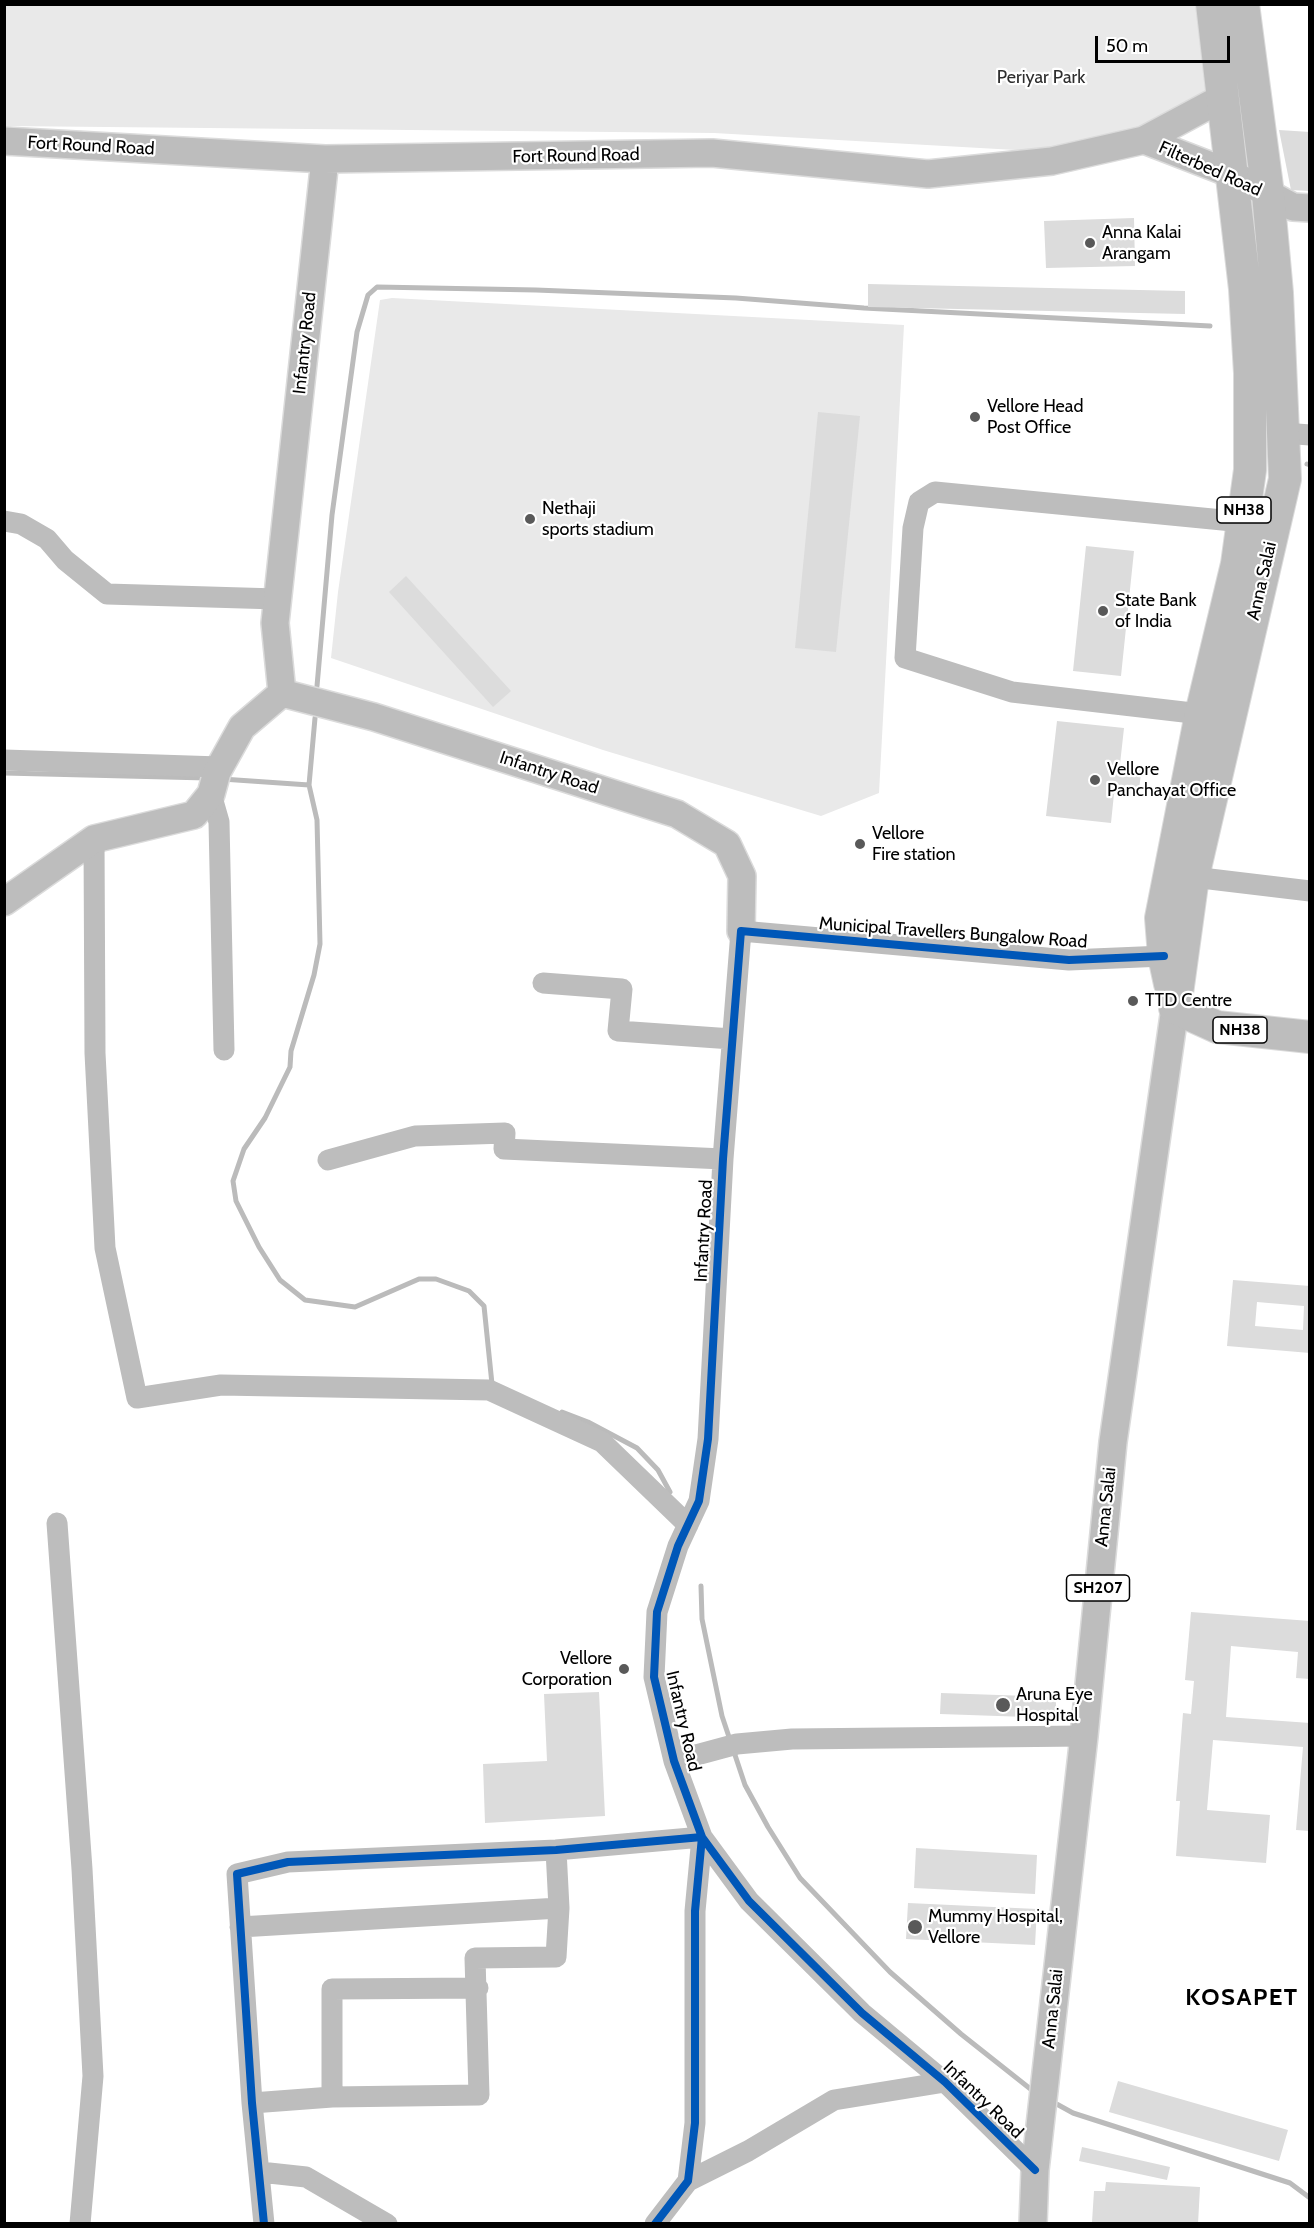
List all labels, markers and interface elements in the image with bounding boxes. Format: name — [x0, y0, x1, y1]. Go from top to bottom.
scale bar — [1098, 24, 1233, 62]
text: 50 m — [1106, 35, 1148, 57]
park label: Periyar Park — [997, 67, 1085, 89]
street label: Fort Round Road — [27, 132, 155, 160]
street label: Filterbed Road — [1155, 137, 1265, 201]
street label: Fort Round Road — [512, 144, 640, 168]
place label: Anna Kalai Arangam — [1102, 222, 1181, 264]
marker: Anna Kalai Arangam — [1083, 236, 1097, 250]
street label: Infantry Road — [289, 291, 321, 395]
place label: Vellore Head Post Office — [987, 396, 1083, 438]
marker: Vellore Head Post Office — [968, 410, 982, 424]
road number: NH38 — [1217, 497, 1271, 523]
place label: Nethaji sports stadium — [542, 498, 654, 540]
marker: Nethaji sports stadium — [523, 512, 537, 526]
street label: Anna Salai — [1243, 540, 1281, 622]
place label: State Bank of India — [1115, 590, 1197, 632]
marker: State Bank of India — [1096, 604, 1110, 618]
street label: Infantry Road — [497, 747, 601, 799]
place label: Vellore Panchayat Office — [1107, 759, 1236, 802]
marker: Vellore Panchayat Office — [1088, 773, 1102, 787]
place label: Vellore Fire station — [872, 823, 956, 866]
marker: Vellore Fire station — [853, 837, 867, 851]
street label: Municipal Travellers Bungalow Road — [818, 913, 1088, 953]
place label: TTD Centre — [1145, 990, 1232, 1012]
marker: TTD Centre — [1126, 994, 1140, 1008]
road number: NH38 — [1213, 1017, 1267, 1043]
street label: Infantry Road — [691, 1179, 717, 1283]
street label: Anna Salai — [1091, 1466, 1121, 1548]
road number: SH207 — [1066, 1575, 1130, 1601]
place label: Vellore Corporation — [522, 1648, 612, 1690]
marker: Vellore Corporation — [617, 1662, 631, 1676]
street label: Infantry Road — [661, 1669, 705, 1773]
place label: Aruna Eye Hospital — [1016, 1684, 1093, 1726]
marker: Aruna Eye Hospital — [994, 1696, 1012, 1714]
place label: Mummy Hospital, Vellore — [928, 1906, 1063, 1948]
marker: Mummy Hospital, Vellore — [906, 1918, 924, 1936]
street label: Anna Salai — [1038, 1968, 1068, 2050]
district label: KOSAPET — [1185, 1984, 1299, 2012]
street label: Infantry Road — [939, 2057, 1027, 2143]

